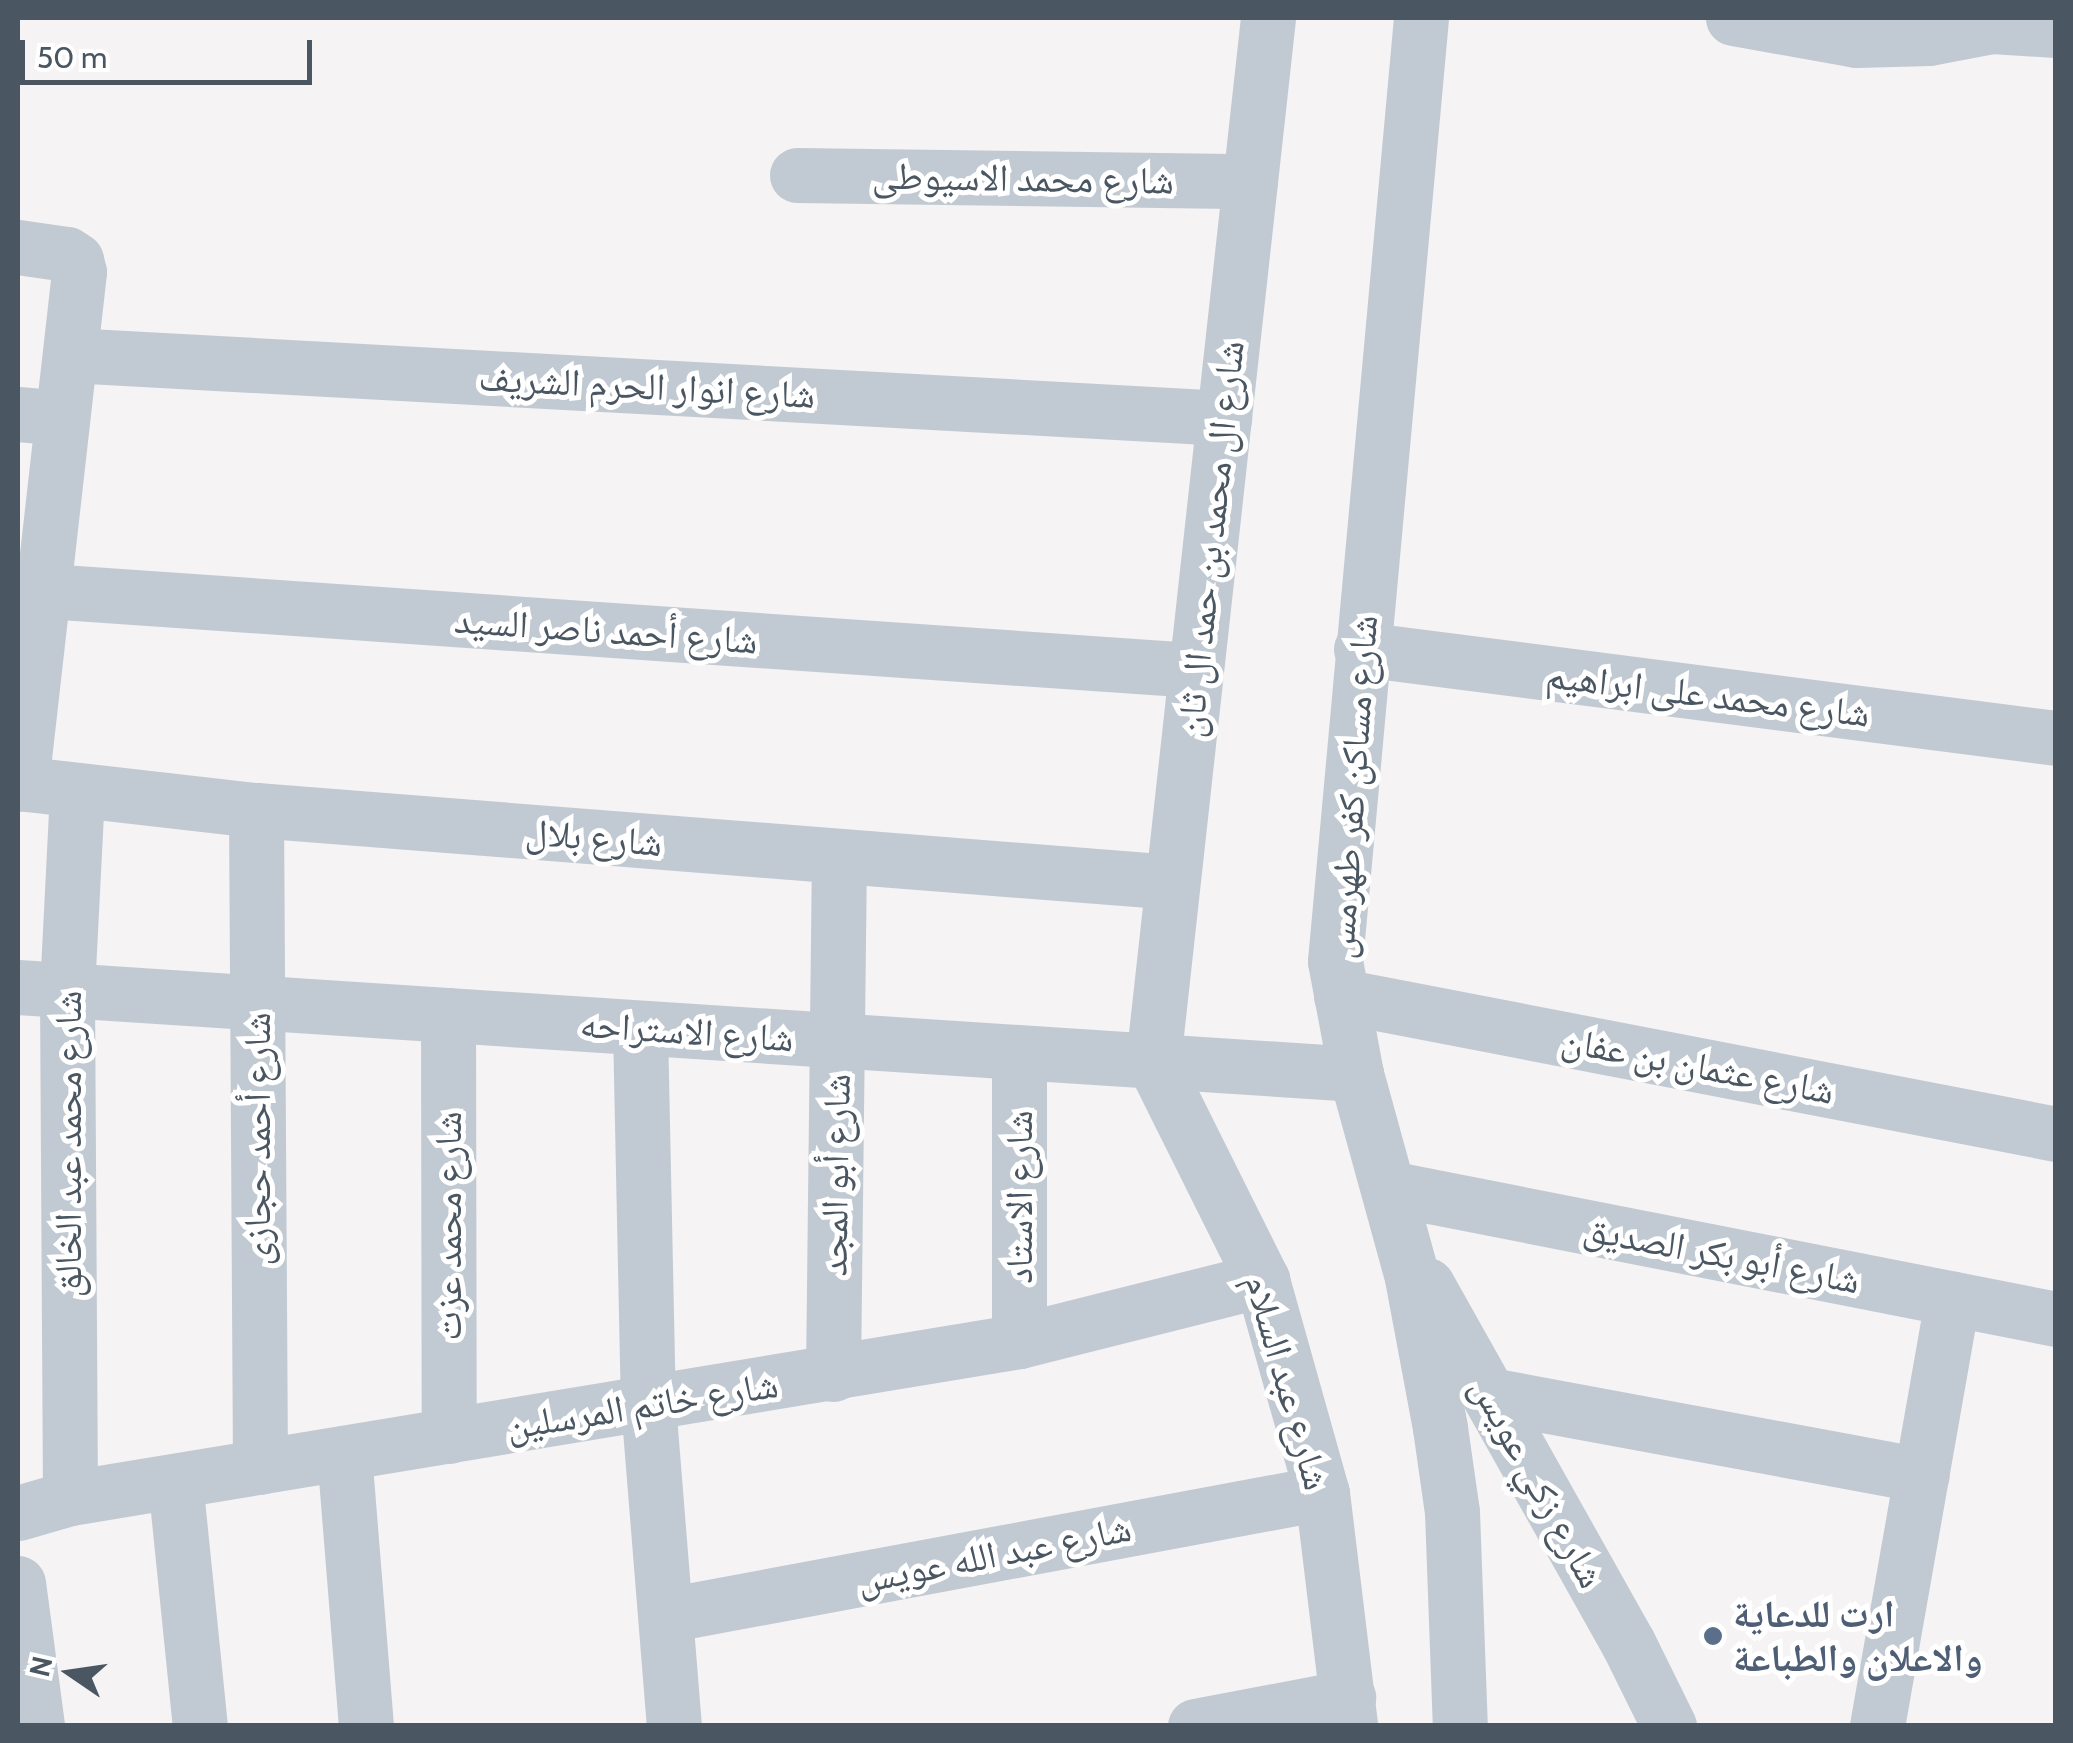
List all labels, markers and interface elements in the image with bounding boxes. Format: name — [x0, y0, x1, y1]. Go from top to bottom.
scale bar — [25, 20, 318, 82]
text: 50 m — [37, 39, 107, 76]
street label: شارع محمد الاسيوطى — [872, 153, 1174, 203]
street label: شارع ال محمد بن حمد ال ثان — [1166, 338, 1254, 740]
street label: شارع انوار الحرم الشريف — [478, 354, 816, 418]
street label: شارع أحمد ناصر السيد — [453, 597, 759, 663]
street label: شارع مساكن كفر طهرمس — [1317, 613, 1387, 961]
street label: شارع محمد على ابراهيم — [1544, 652, 1872, 736]
street label: شارع بلال — [524, 808, 664, 866]
street label: شارع محمد عبد الخالق — [45, 990, 91, 1298]
street label: شارع الاستراحه — [579, 1001, 795, 1061]
street label: شارع أحمد حجازى — [234, 1012, 280, 1266]
street label: شارع عثمان بن عفان — [1558, 1016, 1838, 1114]
street label: شارع أبو المجد — [810, 1073, 860, 1277]
street label: شارع الاستاد — [996, 1110, 1042, 1284]
street label: شارع محمد عزت — [425, 1111, 471, 1341]
street label: شارع أبو بكر الصديق — [1580, 1205, 1864, 1303]
street label: شارع عبد السلام — [1236, 1269, 1340, 1495]
street label: شارع خاتم المرسلين — [503, 1361, 781, 1449]
street label: شارع زكي عويس — [1461, 1368, 1615, 1596]
street label: شارع عبد الله عويس — [853, 1505, 1135, 1603]
place label: ارت للدعاية والاعلان والطباعة — [1733, 1591, 1983, 1680]
north arrow — [20, 1623, 120, 1723]
marker: ارت للدعاية والاعلان والطباعة — [1702, 1625, 1724, 1647]
text: N — [22, 1653, 60, 1680]

